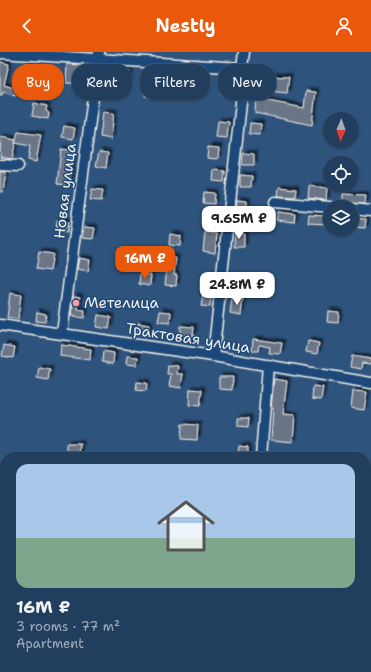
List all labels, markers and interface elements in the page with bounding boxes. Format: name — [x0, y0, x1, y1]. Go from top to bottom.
text: Nestly — [156, 14, 215, 38]
icon: back — [16, 15, 38, 37]
icon: person — [333, 15, 355, 37]
chip: Buy — [12, 64, 64, 100]
chip: Rent — [72, 64, 132, 100]
chip: Filters — [140, 64, 210, 100]
chip: New — [218, 64, 276, 100]
north arrow — [323, 112, 359, 148]
map controls — [323, 112, 359, 236]
street label: Новая улица — [49, 142, 81, 240]
button: locate — [323, 156, 359, 192]
button: layers — [323, 200, 359, 236]
pin: 9.65M ₽ — [202, 206, 276, 240]
text: 9.65M ₽ — [211, 210, 267, 227]
pin: 16M ₽ — [117, 246, 173, 280]
text: 16M ₽ — [124, 250, 166, 267]
pin: 24.8M ₽ — [200, 272, 274, 306]
text: 24.8M ₽ — [209, 276, 265, 293]
place label: Метелица — [84, 293, 159, 313]
marker: Метелица — [71, 298, 81, 308]
street label: Трактовая улица — [124, 318, 252, 358]
icon: home — [150, 490, 222, 562]
text: 16M ₽ — [16, 596, 70, 618]
text: 3 rooms · 77 m² — [16, 618, 120, 635]
text: Apartment — [16, 635, 84, 652]

